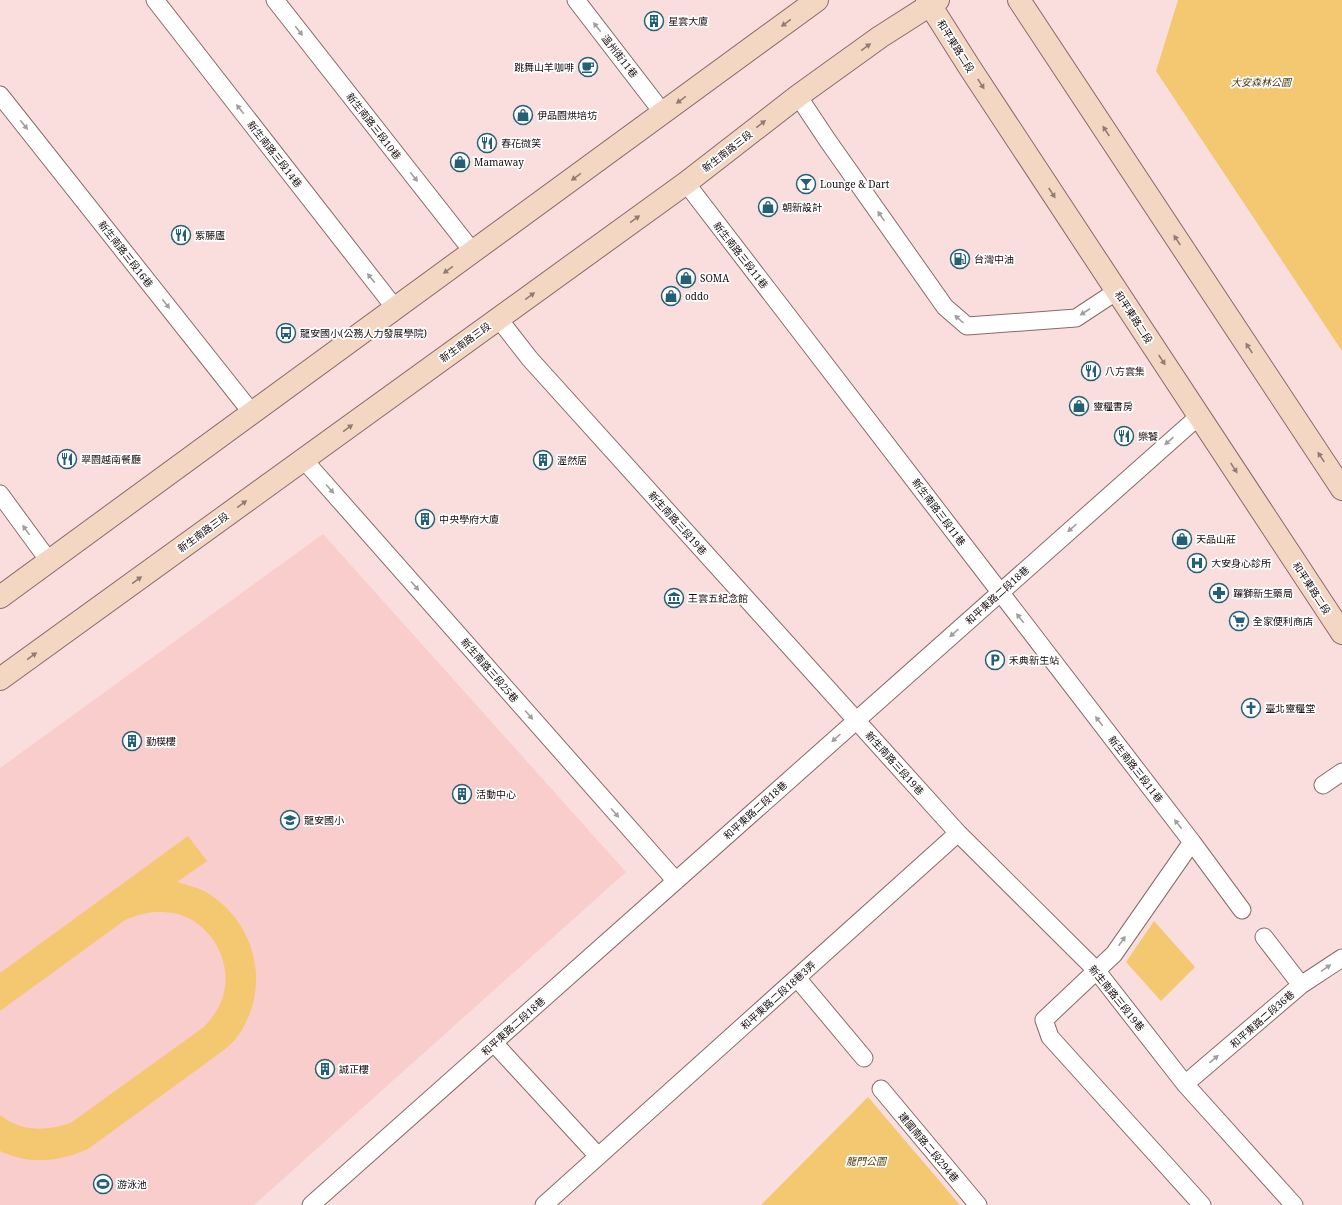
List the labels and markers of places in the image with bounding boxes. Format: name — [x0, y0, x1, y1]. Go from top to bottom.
building icon: 星雲大廈 — [643, 10, 665, 32]
place label: 星雲大廈 — [668, 14, 708, 28]
cafe icon: 跳舞山羊咖啡 — [577, 56, 599, 78]
place label: 跳舞山羊咖啡 — [514, 60, 574, 74]
shop icon: 伊品園烘培坊 — [512, 104, 534, 126]
place label: 伊品園烘培坊 — [537, 108, 597, 122]
restaurant icon: 春花微笑 — [476, 132, 498, 154]
place label: 春花微笑 — [501, 136, 541, 150]
shop icon: Mamaway — [449, 151, 471, 173]
place label: Mamaway — [474, 155, 524, 169]
bar icon: Lounge & Dart — [795, 173, 817, 195]
place label: Lounge & Dart — [820, 177, 890, 191]
shop icon: 朝新設計 — [757, 196, 779, 218]
place label: 朝新設計 — [782, 200, 822, 214]
restaurant icon: 紫藤廬 — [170, 224, 192, 246]
place label: 紫藤廬 — [195, 228, 225, 242]
fuel station icon: 台灣中油 — [949, 248, 971, 270]
place label: 台灣中油 — [974, 252, 1014, 266]
shop icon: SOMA — [675, 267, 697, 289]
place label: SOMA — [700, 271, 730, 285]
shop icon: oddo — [660, 285, 682, 307]
place label: oddo — [685, 289, 709, 303]
bus stop icon: 龍安國小(公務人力發展學院) — [275, 322, 297, 344]
place label: 龍安國小(公務人力發展學院) — [300, 326, 427, 340]
restaurant icon: 八方雲集 — [1080, 360, 1102, 382]
place label: 八方雲集 — [1105, 364, 1145, 378]
shop icon: 靈糧書房 — [1068, 395, 1090, 417]
place label: 靈糧書房 — [1093, 399, 1133, 413]
restaurant icon: 樂饕 — [1113, 425, 1135, 447]
place label: 樂饕 — [1138, 429, 1158, 443]
restaurant icon: 翠園越南餐廳 — [56, 448, 78, 470]
building icon: 渥然居 — [532, 449, 554, 471]
place label: 翠園越南餐廳 — [81, 452, 141, 466]
place label: 渥然居 — [557, 453, 587, 467]
building icon: 中央學府大廈 — [414, 508, 436, 530]
place label: 中央學府大廈 — [439, 512, 499, 526]
shop icon: 天品山莊 — [1171, 528, 1193, 550]
place label: 天品山莊 — [1196, 532, 1236, 546]
hospital icon: 大安身心診所 — [1186, 552, 1208, 574]
place label: 大安身心診所 — [1211, 556, 1271, 570]
pharmacy icon: 躍獅新生藥局 — [1208, 582, 1230, 604]
place label: 躍獅新生藥局 — [1233, 586, 1293, 600]
museum icon: 王雲五紀念館 — [663, 587, 685, 609]
place label: 王雲五紀念館 — [688, 591, 748, 605]
supermarket icon: 全家便利商店 — [1228, 610, 1250, 632]
place label: 全家便利商店 — [1253, 614, 1313, 628]
parking icon: 禾典新生站 — [984, 649, 1006, 671]
place label: 禾典新生站 — [1009, 653, 1059, 667]
church icon: 臺北靈糧堂 — [1240, 697, 1262, 719]
place label: 臺北靈糧堂 — [1265, 701, 1315, 715]
building icon: 勤樸樓 — [121, 730, 143, 752]
place label: 勤樸樓 — [146, 734, 176, 748]
building icon: 活動中心 — [451, 783, 473, 805]
place label: 活動中心 — [476, 787, 516, 801]
school or university icon: 龍安國小 — [279, 809, 301, 831]
place label: 龍安國小 — [304, 813, 344, 827]
building icon: 誠正樓 — [314, 1058, 336, 1080]
place label: 誠正樓 — [339, 1062, 369, 1076]
sports icon: 游泳池 — [92, 1173, 114, 1195]
place label: 游泳池 — [117, 1177, 147, 1191]

